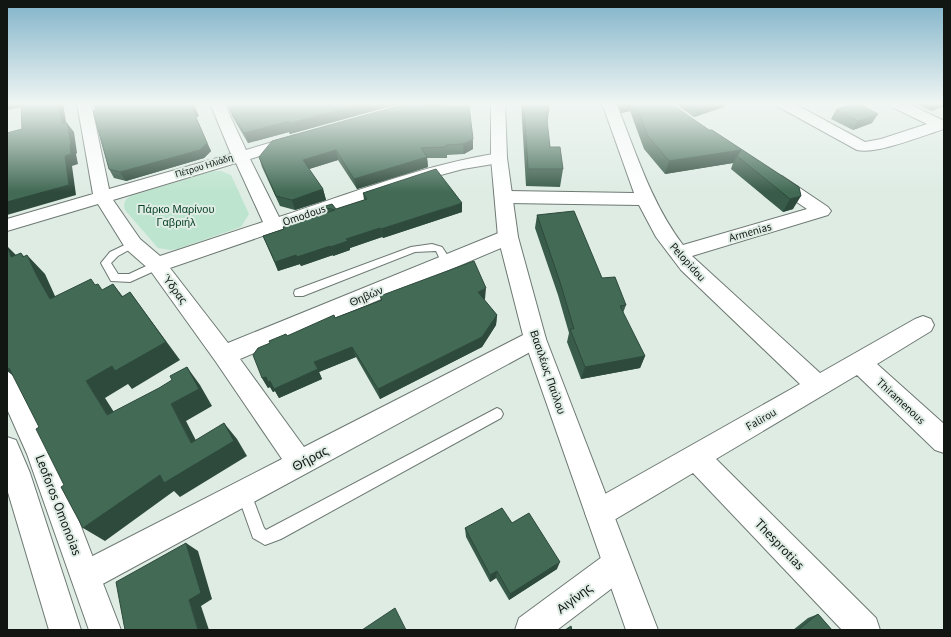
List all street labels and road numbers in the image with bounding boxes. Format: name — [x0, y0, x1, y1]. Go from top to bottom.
street label: Πέτρου Ηλιάδη — [174, 152, 234, 180]
street label: Omodous — [281, 201, 328, 229]
street label: Armenias — [727, 219, 773, 245]
street label: Pelopidou — [667, 240, 709, 284]
street label: Ύδρας — [159, 271, 191, 307]
street label: Θηβών — [347, 283, 385, 309]
street label: Βασιλέως Παύλου — [527, 328, 569, 416]
street label: Thiramenous — [874, 375, 928, 427]
street label: Falirou — [743, 405, 779, 433]
street label: Θήρας — [289, 442, 331, 475]
street label: Leoforos Omonoias — [32, 452, 86, 558]
street label: Thesprotias — [751, 515, 808, 574]
street label: Αιγίνης — [553, 579, 596, 618]

